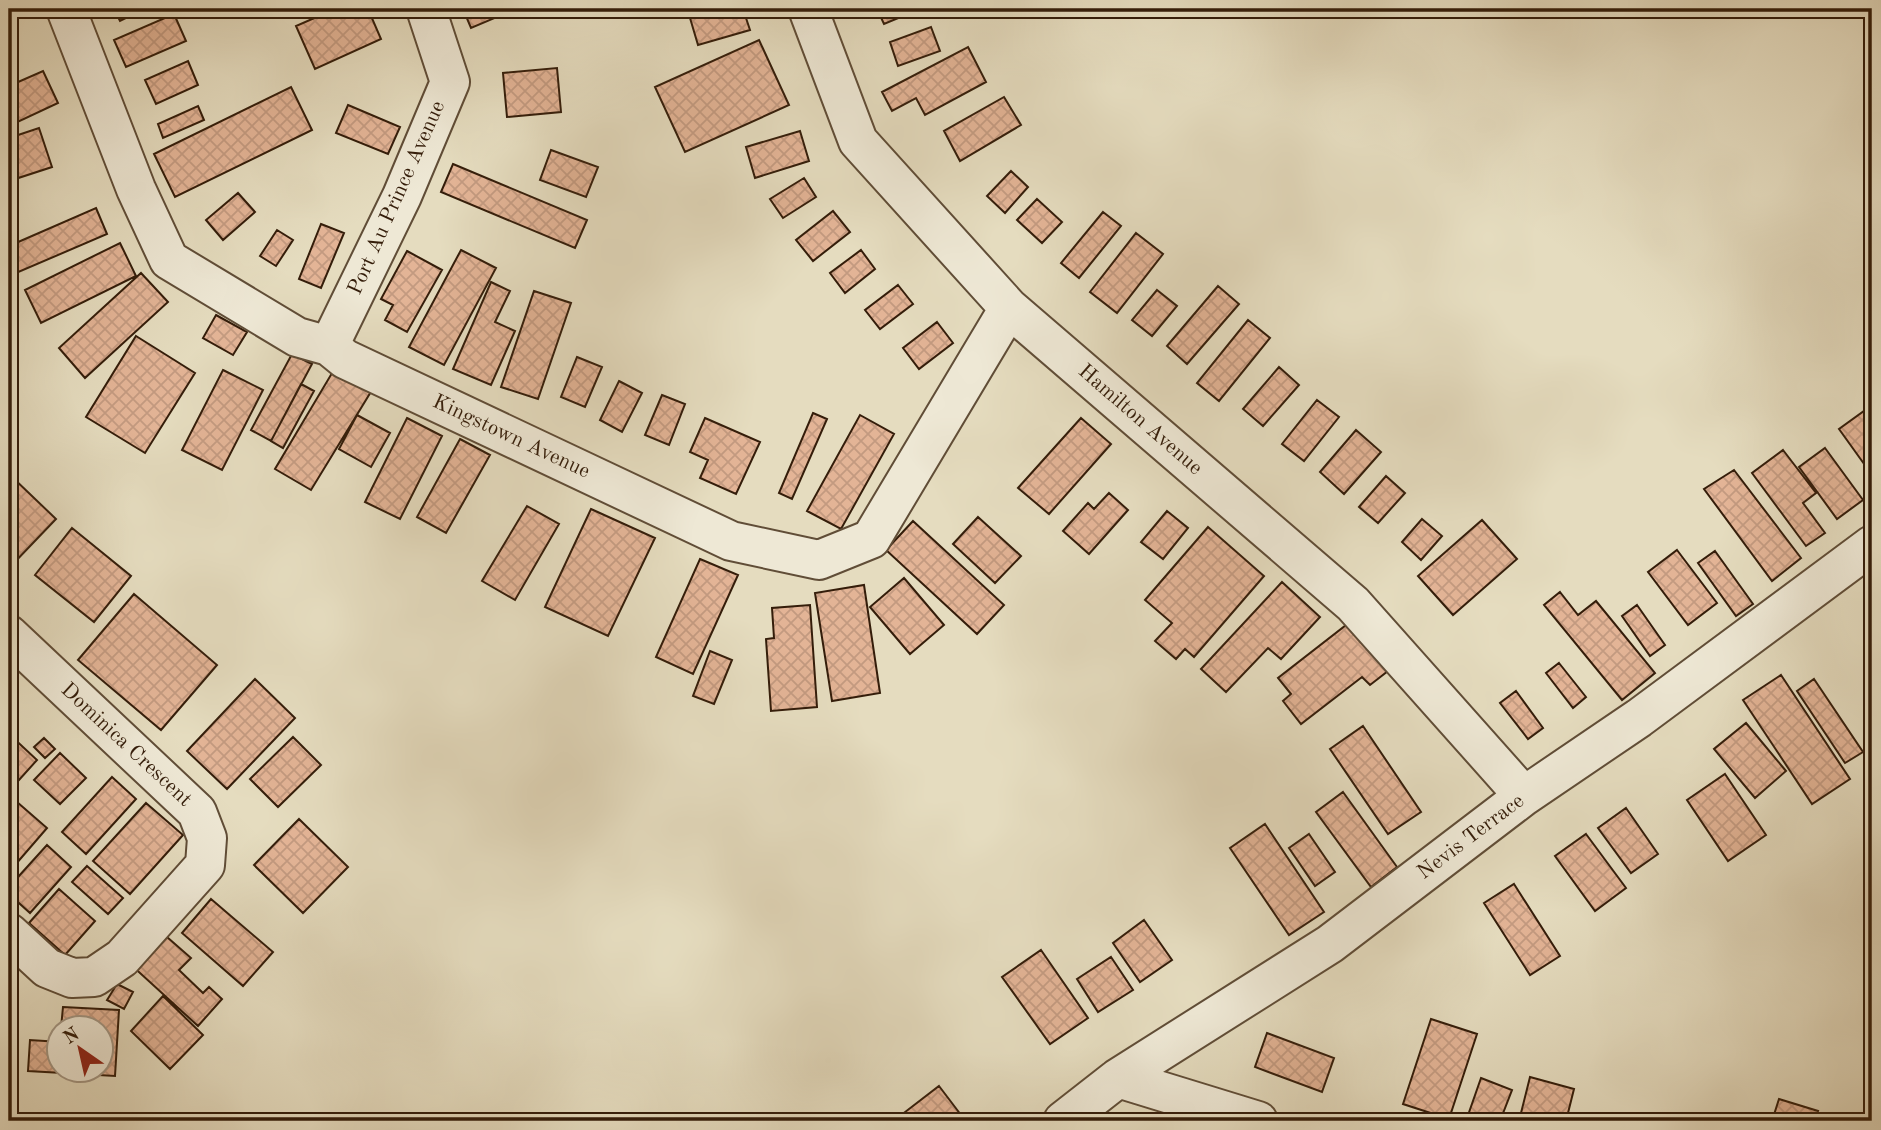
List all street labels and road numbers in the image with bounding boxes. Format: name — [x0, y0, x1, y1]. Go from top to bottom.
street label: Port Au Prince Avenue — [345, 98, 449, 298]
street label: Hamilton Avenue — [1074, 361, 1206, 479]
street label: Kingstown Avenue — [429, 391, 593, 483]
street label: Dominica Crescent — [56, 679, 196, 811]
street label: Nevis Terrace — [1414, 790, 1528, 884]

